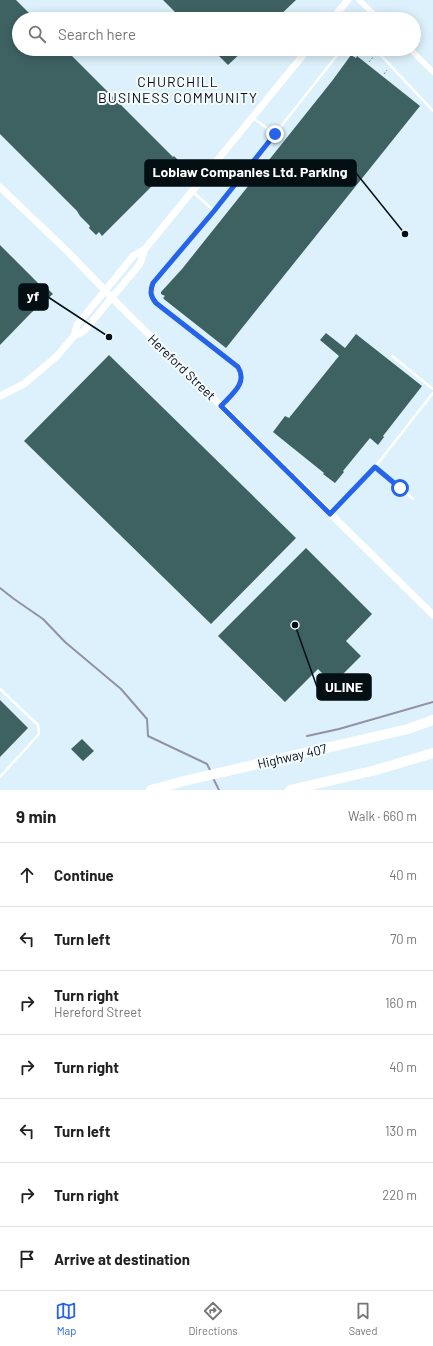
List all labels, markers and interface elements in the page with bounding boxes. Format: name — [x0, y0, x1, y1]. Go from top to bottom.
search box — [12, 12, 421, 56]
icon: search — [26, 23, 48, 45]
text: Search here — [58, 25, 136, 43]
district label: CHURCHILL BUSINESS COMMUNITY — [98, 73, 258, 106]
route end — [266, 125, 284, 143]
callout: Loblaw Companies Ltd. Parking — [145, 160, 356, 186]
text: Loblaw Companies Ltd. Parking — [152, 163, 348, 180]
callout: yf — [19, 284, 48, 310]
text: yf — [27, 287, 39, 304]
street label: Hereford Street — [145, 331, 219, 403]
route start — [391, 479, 409, 497]
callout: ULINE — [317, 674, 371, 700]
text: ULINE — [325, 678, 363, 695]
street label: Highway 407 — [256, 740, 328, 772]
text: 9 min — [16, 806, 56, 826]
text: Walk · 660 m — [348, 808, 417, 824]
icon: ahead — [16, 864, 38, 886]
text: Continue — [54, 866, 114, 884]
text: 40 m — [389, 867, 417, 883]
icon: left — [16, 928, 38, 950]
text: Turn left — [54, 930, 110, 948]
text: 70 m — [390, 931, 417, 947]
text: Turn right — [54, 986, 119, 1004]
icon: right — [16, 992, 38, 1014]
text: 160 m — [385, 995, 417, 1011]
text: Hereford Street — [54, 1004, 142, 1020]
icon: right — [16, 1056, 38, 1078]
text: Turn right — [54, 1058, 119, 1076]
text: 40 m — [389, 1059, 417, 1075]
icon: left — [16, 1120, 38, 1142]
text: Turn left — [54, 1122, 110, 1140]
text: 130 m — [385, 1123, 417, 1139]
icon: right — [16, 1184, 38, 1206]
text: Turn right — [54, 1186, 119, 1204]
text: 220 m — [382, 1187, 417, 1203]
icon: arrive — [16, 1248, 38, 1270]
text: Arrive at destination — [54, 1250, 190, 1268]
tab: Map — [55, 1300, 77, 1337]
tab: Directions — [188, 1300, 238, 1337]
tab: Saved — [349, 1300, 378, 1337]

